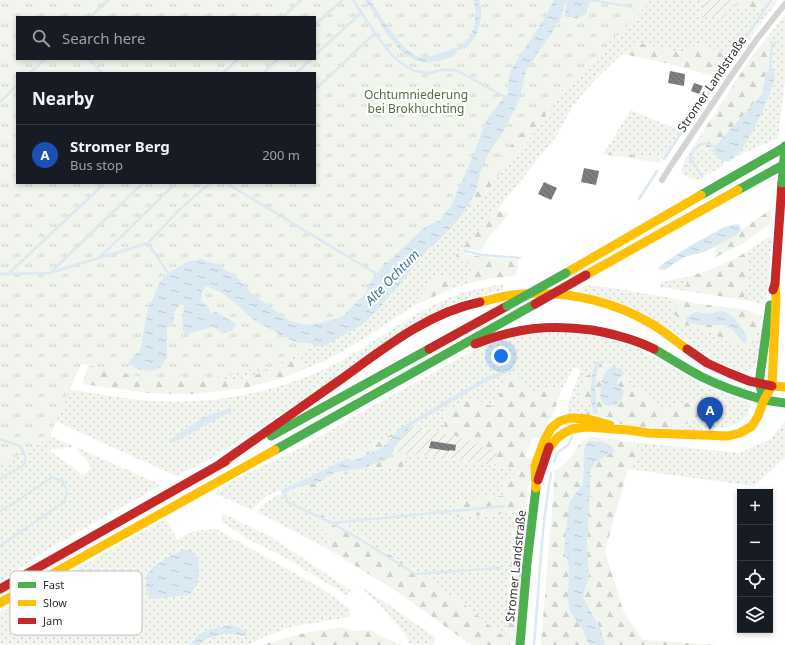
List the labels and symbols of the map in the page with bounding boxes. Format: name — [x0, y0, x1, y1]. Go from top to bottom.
street label: Stromer Landstraße — [673, 32, 750, 135]
park label: Ochtumniederung bei Brokhuchting — [364, 86, 468, 117]
water label: Alte Ochtum — [360, 245, 423, 309]
your location — [491, 346, 511, 366]
pin: A — [697, 397, 723, 430]
street label: Stromer Landstraße — [501, 509, 530, 623]
legend — [10, 571, 142, 635]
text: Fast — [43, 577, 64, 592]
text: Slow — [43, 595, 67, 610]
text: Jam — [42, 613, 62, 628]

